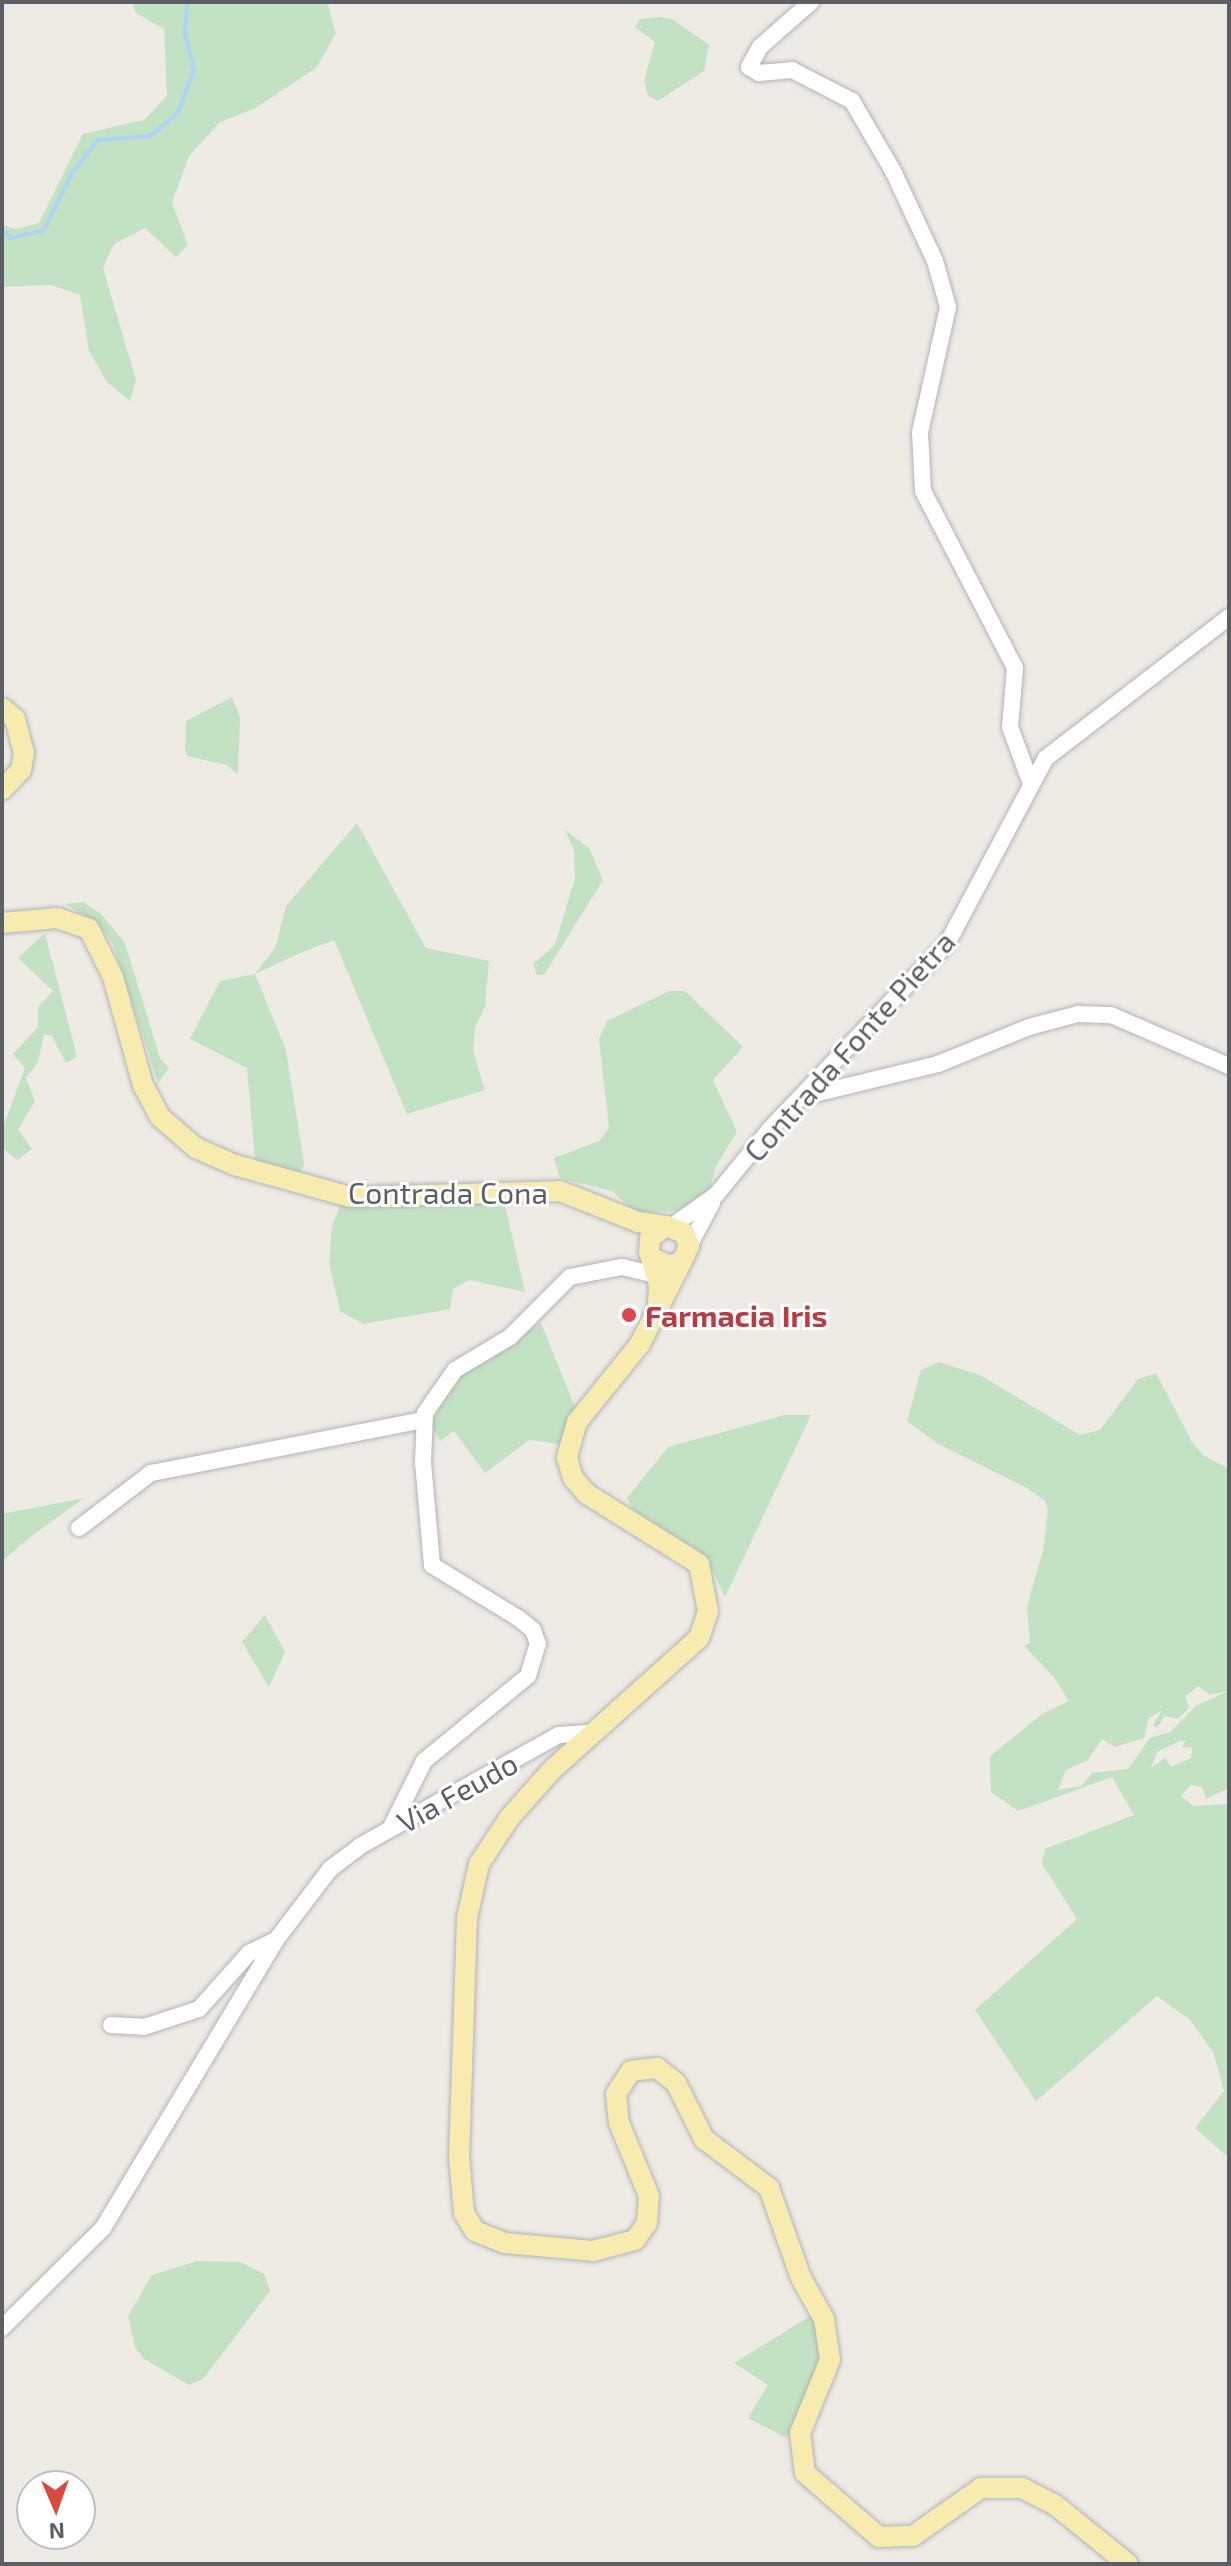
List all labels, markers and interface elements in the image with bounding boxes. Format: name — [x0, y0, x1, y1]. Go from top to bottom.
street label: Contrada Fonte Pietra — [736, 923, 962, 1169]
street label: Contrada Cona — [348, 1174, 548, 1210]
place label: Farmacia Iris — [645, 1297, 827, 1333]
marker: Farmacia Iris — [620, 1306, 638, 1324]
street label: Via Feudo — [391, 1744, 523, 1840]
north arrow — [16, 2470, 96, 2550]
text: N — [48, 2519, 65, 2545]

